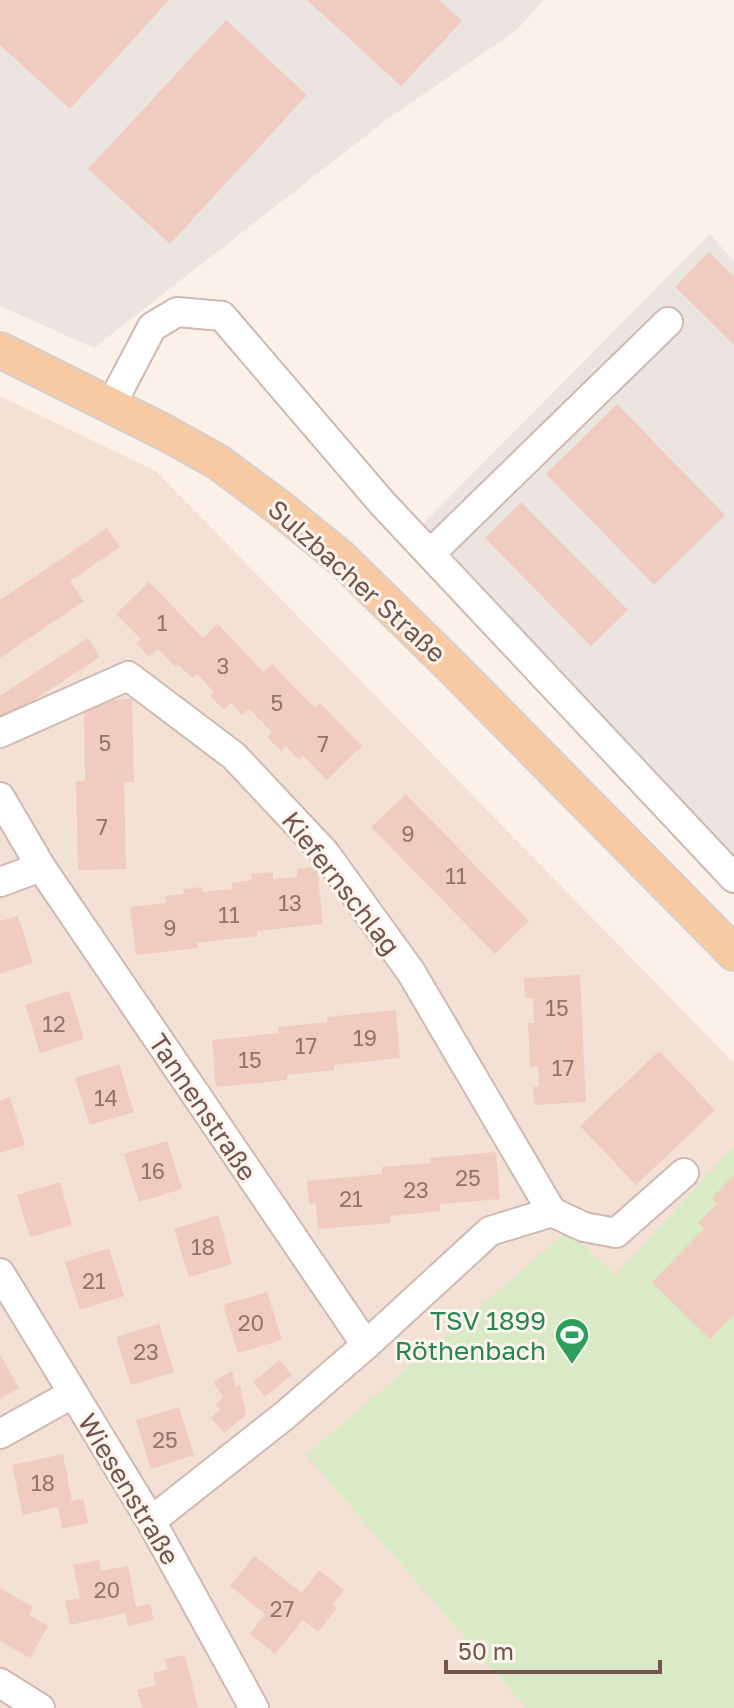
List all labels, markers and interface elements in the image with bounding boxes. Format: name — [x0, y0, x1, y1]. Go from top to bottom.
street label: Sulzbacher Straße — [262, 493, 452, 669]
house number: 1 — [157, 609, 168, 636]
house number: 3 — [217, 652, 229, 679]
house number: 5 — [271, 689, 283, 716]
house number: 5 — [99, 729, 111, 756]
house number: 7 — [317, 730, 329, 757]
street label: Kiefernschlag — [275, 805, 407, 961]
house number: 7 — [96, 813, 108, 840]
house number: 9 — [401, 820, 415, 847]
house number: 11 — [445, 862, 467, 889]
house number: 13 — [278, 889, 302, 916]
house number: 11 — [218, 901, 240, 928]
house number: 9 — [163, 914, 177, 941]
house number: 15 — [545, 994, 569, 1021]
house number: 12 — [42, 1010, 66, 1037]
house number: 19 — [353, 1024, 377, 1051]
street label: Tannenstraße — [142, 1028, 264, 1186]
house number: 17 — [295, 1032, 317, 1059]
house number: 15 — [238, 1046, 262, 1073]
house number: 17 — [552, 1054, 574, 1081]
house number: 14 — [94, 1084, 118, 1111]
house number: 16 — [141, 1157, 165, 1184]
house number: 25 — [455, 1164, 481, 1191]
house number: 23 — [403, 1176, 429, 1203]
house number: 21 — [339, 1185, 363, 1212]
house number: 18 — [191, 1233, 215, 1260]
house number: 21 — [82, 1267, 106, 1294]
place label: TSV 1899 Röthenbach — [395, 1305, 546, 1366]
house number: 20 — [238, 1309, 264, 1336]
sports icon: TSV 1899 Röthenbach — [553, 1316, 591, 1366]
house number: 23 — [133, 1338, 159, 1365]
street label: Wiesenstraße — [72, 1408, 186, 1570]
house number: 25 — [152, 1426, 178, 1453]
house number: 18 — [31, 1469, 55, 1496]
house number: 20 — [94, 1576, 120, 1603]
house number: 27 — [270, 1595, 294, 1622]
scale bar — [446, 1624, 660, 1674]
text: 50 m — [458, 1636, 514, 1665]

